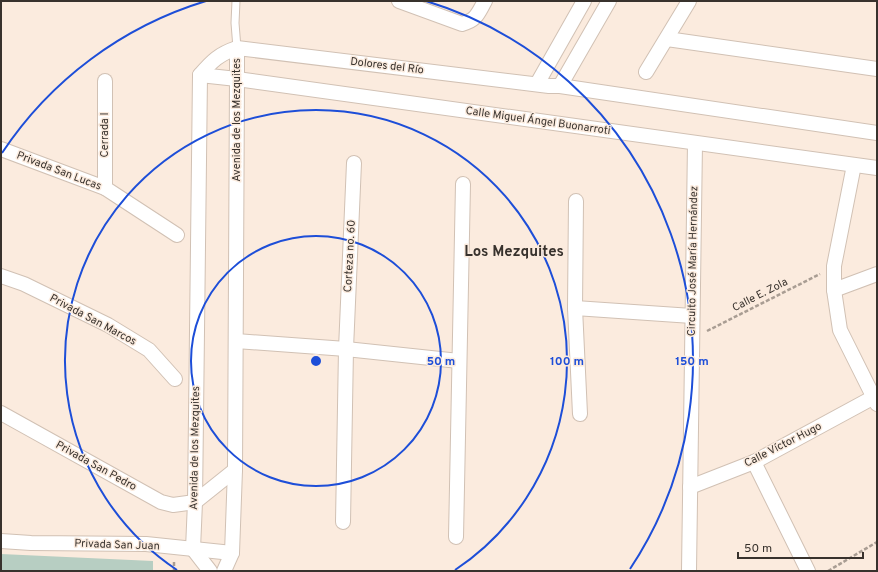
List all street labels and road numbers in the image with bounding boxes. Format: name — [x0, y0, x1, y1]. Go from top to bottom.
street label: Dolores del Río — [349, 55, 425, 77]
street label: Avenida de los Mezquites — [230, 58, 244, 182]
street label: Calle Miguel Ángel Buonarroti — [465, 103, 611, 138]
street label: Cerrada I — [98, 112, 112, 158]
street label: Privada San Lucas — [15, 148, 103, 194]
street label: Circuito José María Hernández — [685, 186, 701, 336]
street label: Corteza no. 60 — [341, 219, 359, 293]
street label: Calle E. Zola — [730, 275, 790, 315]
street label: Privada San Marcos — [47, 291, 139, 349]
street label: Avenida de los Mezquites — [187, 386, 203, 510]
street label: Calle Víctor Hugo — [742, 419, 824, 471]
street label: Privada San Pedro — [53, 438, 139, 494]
street label: Privada San Juan — [74, 537, 160, 553]

